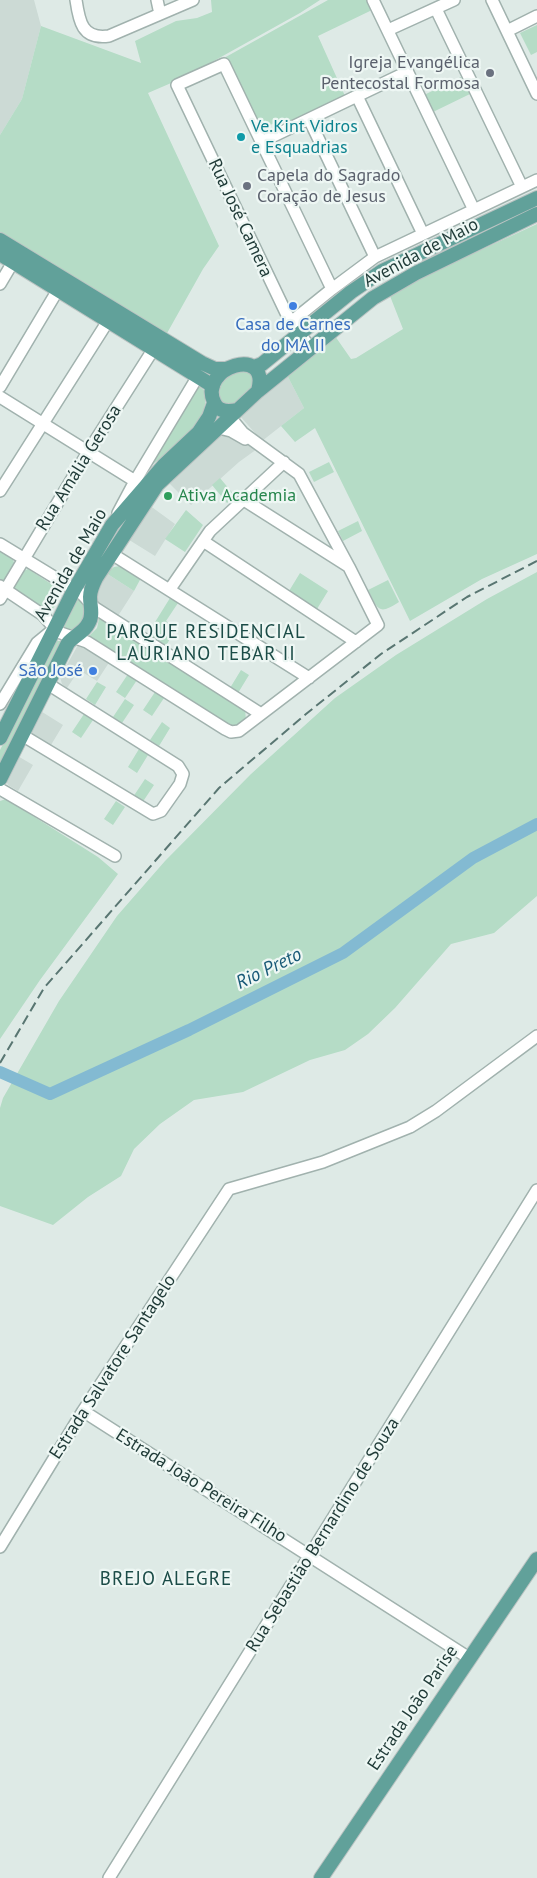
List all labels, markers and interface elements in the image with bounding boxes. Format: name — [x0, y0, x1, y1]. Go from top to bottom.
place label: Igreja Evangélica Pentecostal Formosa — [321, 52, 480, 94]
marker: Igreja Evangélica Pentecostal Formosa — [484, 67, 496, 79]
place label: Ve.Kint Vidros e Esquadrias — [251, 116, 358, 158]
marker: Ve.Kint Vidros e Esquadrias — [235, 131, 247, 143]
street label: Rua José Camera — [203, 155, 277, 281]
place label: Capela do Sagrado Coração de Jesus — [257, 165, 400, 208]
marker: Capela do Sagrado Coração de Jesus — [241, 180, 253, 192]
street label: Avenida de Maio — [360, 214, 482, 292]
marker: Casa de Carnes do MA II — [287, 300, 299, 312]
place label: Casa de Carnes do MA II — [235, 314, 351, 356]
street label: Rua Amália Gerosa — [32, 401, 126, 535]
place label: Ativa Academia — [178, 485, 296, 507]
marker: Ativa Academia — [162, 490, 174, 502]
street label: Avenida de Maio — [30, 505, 112, 625]
district label: PARQUE RESIDENCIAL LAURIANO TEBAR II — [104, 622, 308, 666]
place label: São José — [18, 660, 83, 682]
marker: São José — [87, 665, 99, 677]
water label: Rio Preto — [232, 943, 306, 995]
street label: Estrada Salvatore Santagelo — [45, 1271, 181, 1463]
street label: Rua Sebastião Bernardino de Souza — [242, 1414, 404, 1656]
street label: Estrada João Pereira Filho — [112, 1425, 290, 1547]
district label: BREJO ALEGRE — [98, 1569, 234, 1591]
street label: Estrada João Parise — [363, 1641, 463, 1775]

